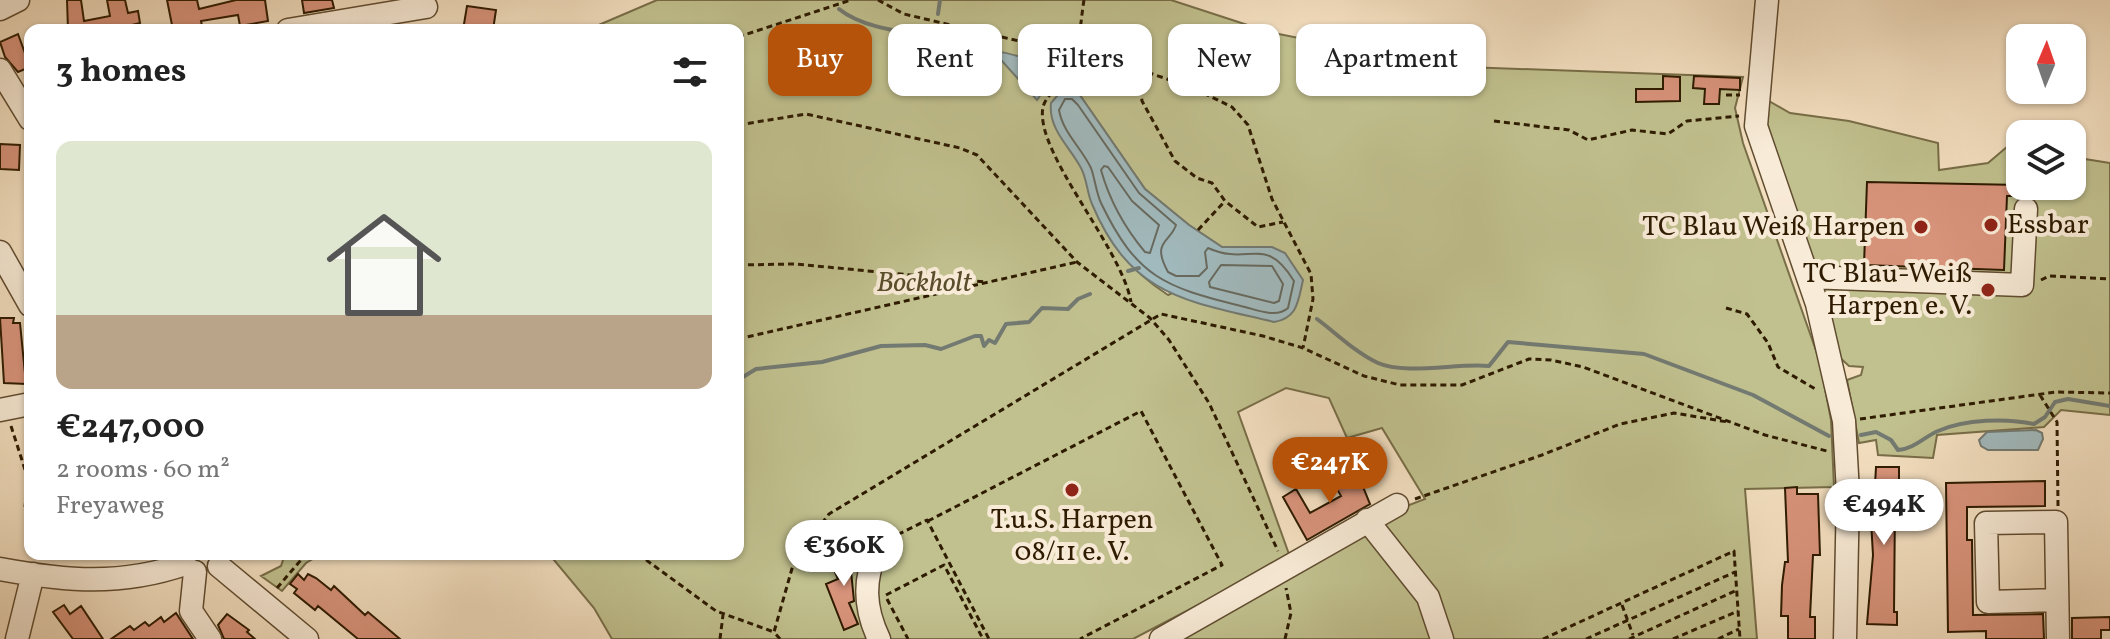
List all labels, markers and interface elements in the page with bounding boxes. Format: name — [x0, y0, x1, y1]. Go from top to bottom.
chip: Buy — [768, 24, 872, 96]
chip: Rent — [888, 24, 1002, 96]
chip: Filters — [1018, 24, 1152, 96]
chip: New — [1168, 24, 1280, 96]
chip: Apartment — [1296, 24, 1486, 96]
north arrow — [2006, 24, 2086, 104]
map controls — [2006, 24, 2086, 200]
text: 3 homes — [56, 49, 186, 96]
icon: filters — [668, 50, 712, 94]
button: layers — [2006, 120, 2086, 200]
icon: home — [312, 193, 456, 337]
place label: Essbar — [2007, 206, 2089, 245]
place label: TC Blau Weiß Harpen — [1642, 208, 1905, 247]
marker: Essbar — [1982, 216, 2000, 234]
marker: TC Blau Weiß Harpen — [1912, 218, 1930, 236]
place label: TC Blau-Weiß Harpen e. V. — [1802, 255, 1972, 326]
park label: Bockholt — [876, 264, 973, 303]
marker: TC Blau-Weiß Harpen e. V. — [1979, 281, 1997, 299]
text: €247,000 — [56, 405, 205, 452]
pin: €247K — [1274, 437, 1386, 505]
text: €247K — [1290, 445, 1370, 481]
text: 2 rooms · 60 m² — [56, 452, 230, 488]
pin: €494K — [1828, 479, 1940, 547]
marker: T.u.S. Harpen 08/11 e. V. — [1063, 481, 1081, 499]
text: €494K — [1843, 487, 1925, 523]
text: Freyaweg — [56, 488, 164, 524]
place label: T.u.S. Harpen 08/11 e. V. — [990, 501, 1154, 572]
pin: €360K — [788, 520, 900, 588]
text: €360K — [803, 528, 885, 564]

